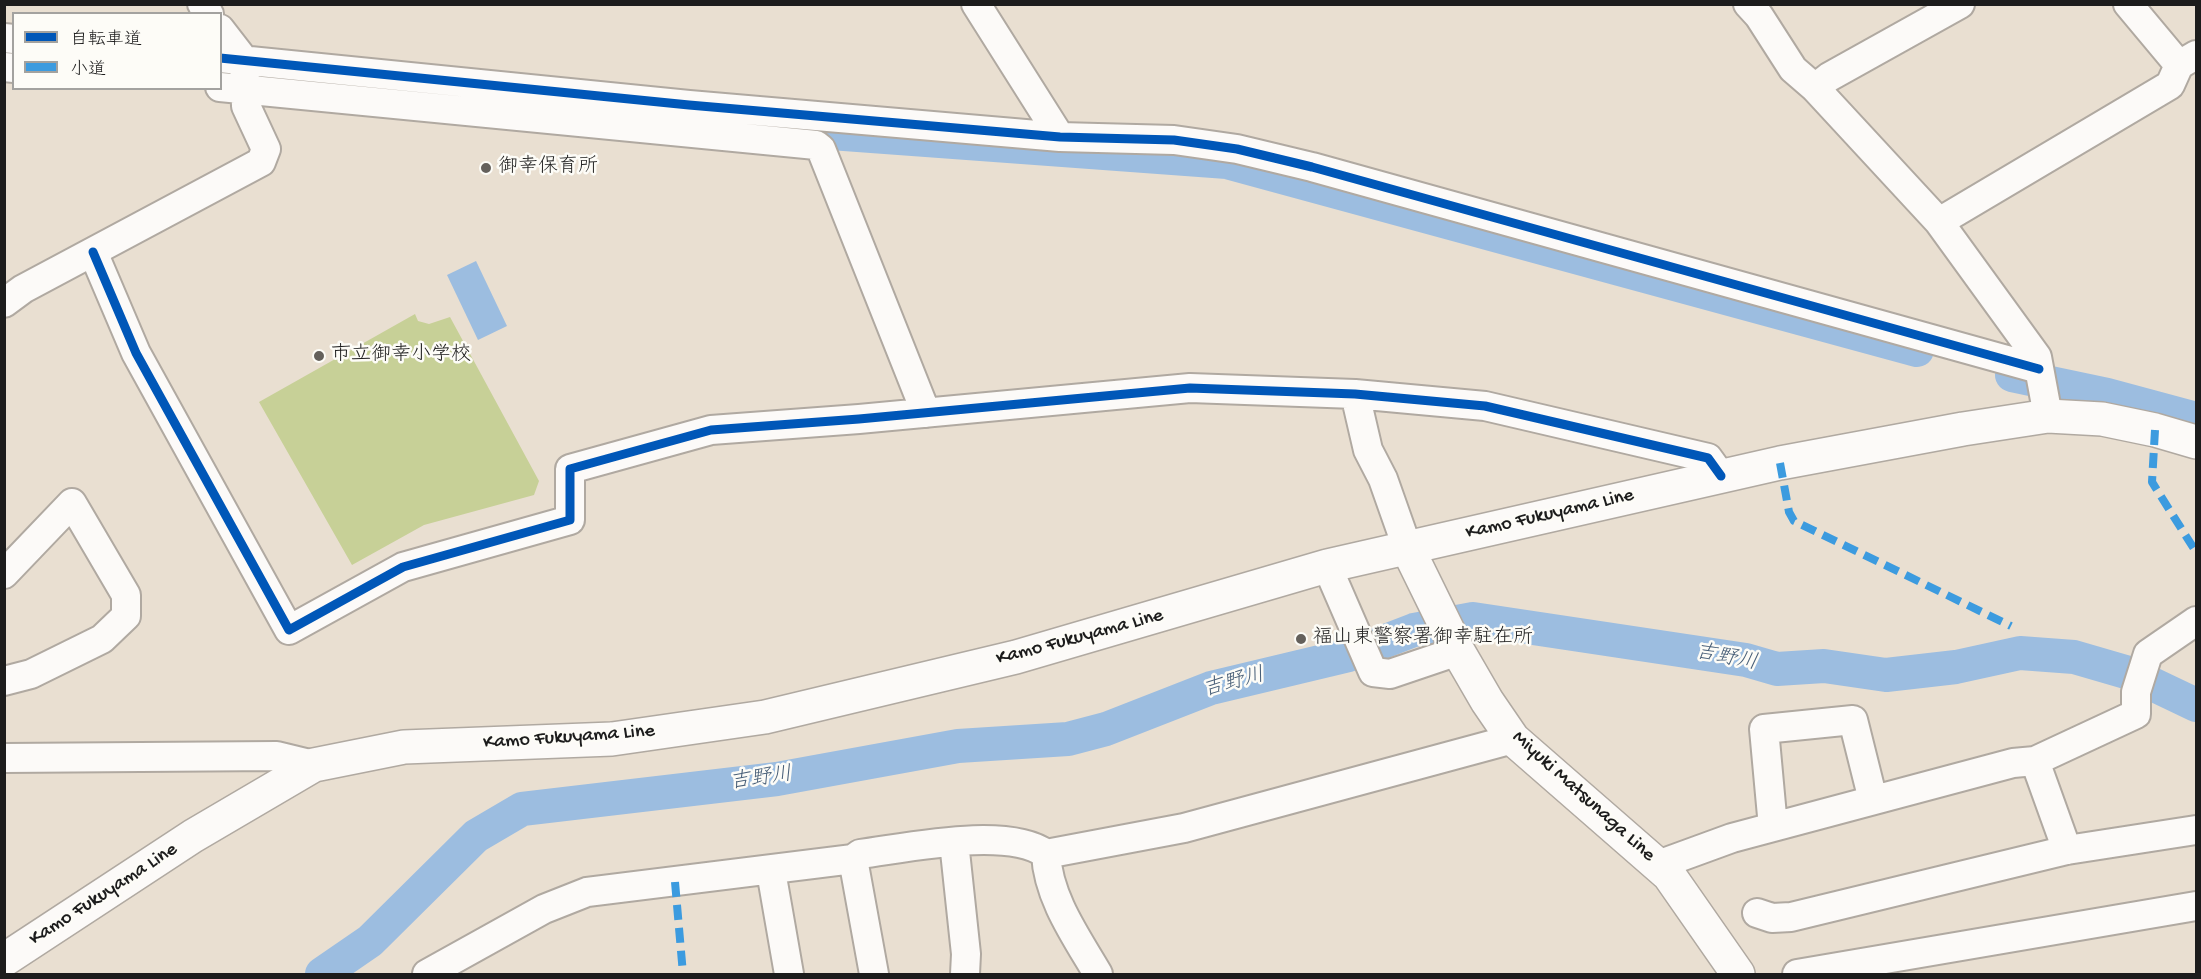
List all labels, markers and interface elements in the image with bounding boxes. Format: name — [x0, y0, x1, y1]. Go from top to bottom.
legend — [12, 12, 222, 90]
text: 自転車道 — [70, 30, 142, 51]
text: 小道 — [70, 60, 106, 81]
place label: 御幸保育所 — [498, 156, 598, 180]
marker: 御幸保育所 — [479, 161, 493, 175]
place label: 市立御幸小学校 — [331, 344, 471, 368]
marker: 市立御幸小学校 — [312, 349, 326, 363]
street label: Kamo Fukuyama Line — [1464, 484, 1636, 546]
street label: Kamo Fukuyama Line — [994, 604, 1166, 672]
place label: 福山東警察署御幸駐在所 — [1313, 627, 1533, 651]
marker: 福山東警察署御幸駐在所 — [1294, 632, 1308, 646]
water label: 吉野川 — [1693, 641, 1759, 677]
water label: 吉野川 — [1200, 664, 1268, 704]
street label: Kamo Fukuyama Line — [482, 720, 656, 756]
street label: Miyuki Matsunaga Line — [1506, 726, 1660, 868]
water label: 吉野川 — [728, 763, 794, 797]
street label: Kamo Fukuyama Line — [25, 838, 183, 952]

